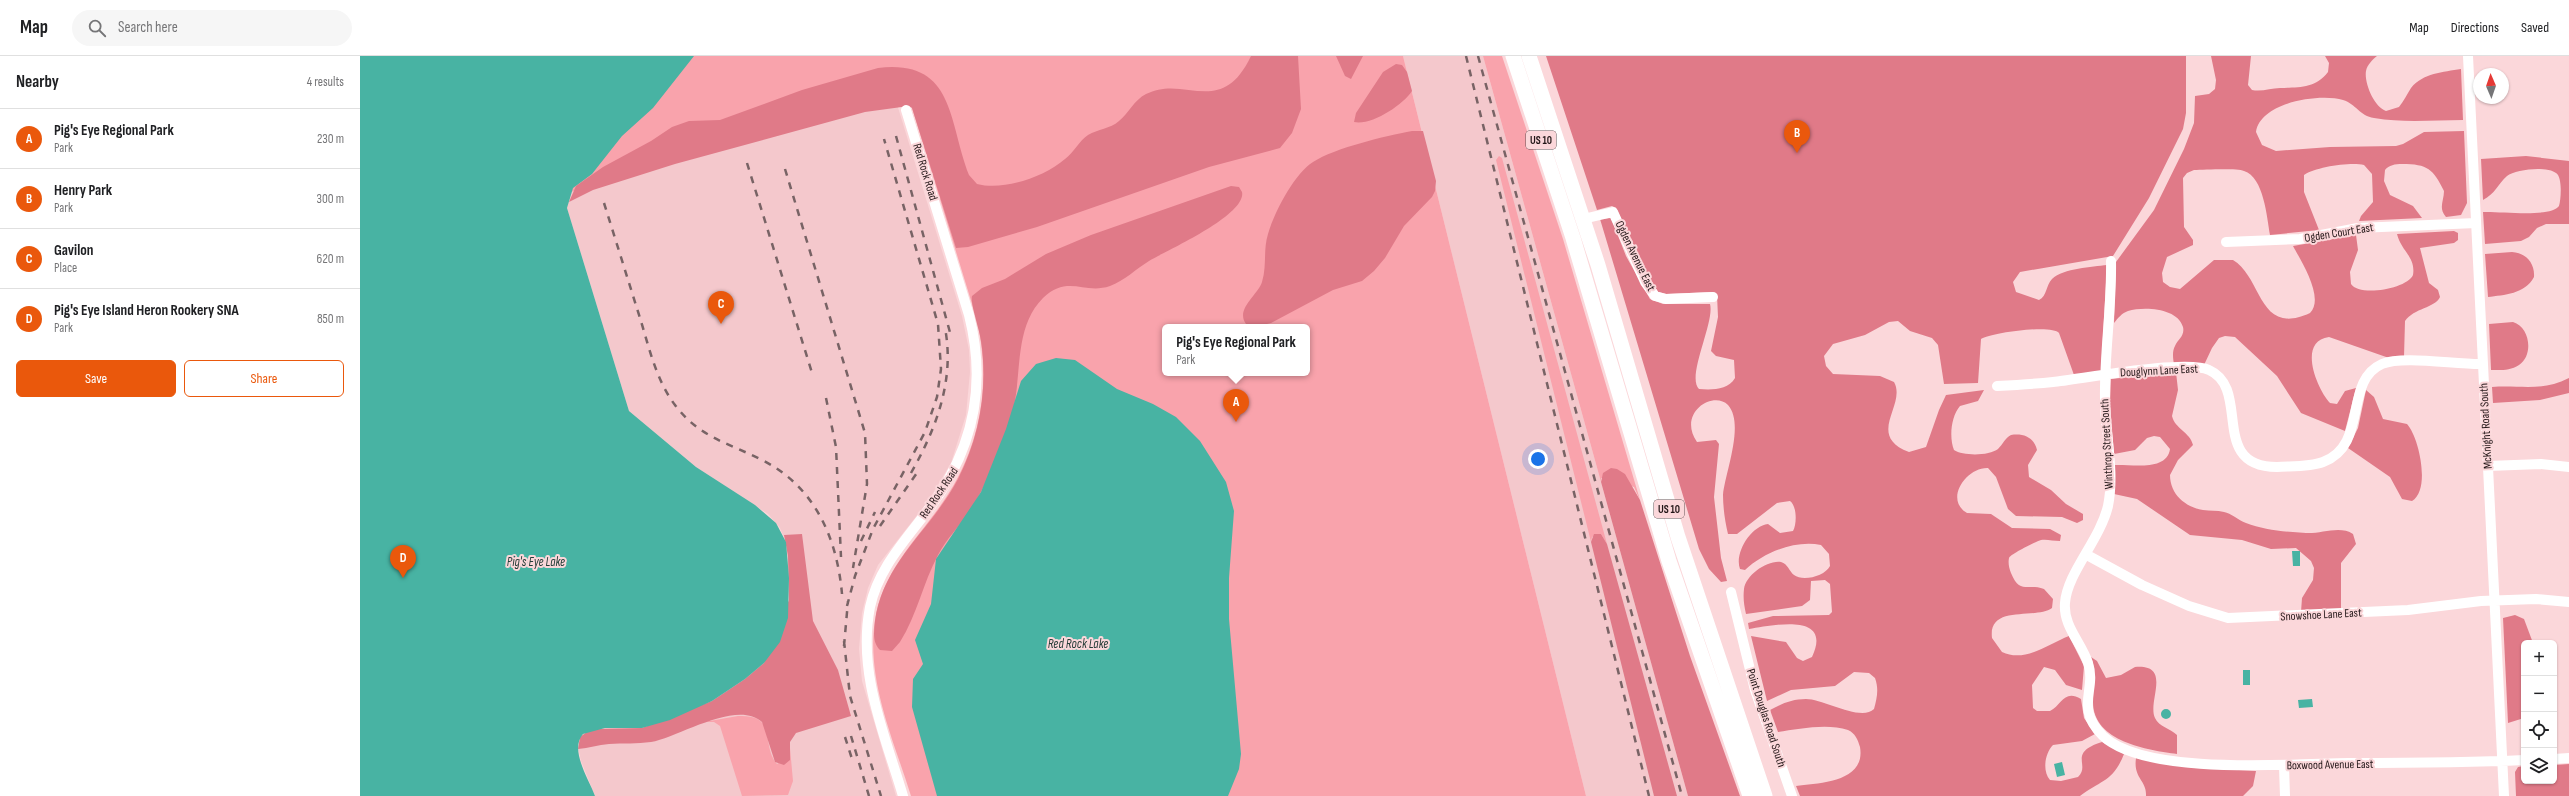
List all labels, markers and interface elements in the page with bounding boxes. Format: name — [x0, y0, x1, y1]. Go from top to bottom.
search box — [72, 10, 352, 46]
text: Map — [20, 16, 48, 39]
icon: search — [86, 17, 108, 39]
text: Search here — [118, 18, 178, 37]
text: Map — [2409, 19, 2429, 36]
text: Directions — [2451, 19, 2499, 36]
text: Saved — [2521, 19, 2549, 36]
north arrow — [2473, 68, 2509, 104]
text: Nearby — [16, 72, 59, 92]
text: 4 results — [307, 74, 344, 90]
pin: B — [1784, 120, 1810, 153]
text: Pig's Eye Regional Park — [54, 121, 174, 140]
text: A — [26, 131, 32, 147]
text: 230 m — [317, 131, 344, 147]
road number: US 10 — [1526, 131, 1556, 149]
text: Park — [54, 140, 73, 156]
street label: Red Rock Road — [909, 142, 941, 202]
text: Henry Park — [54, 181, 112, 200]
text: B — [26, 191, 32, 207]
text: 300 m — [317, 191, 344, 207]
text: Park — [54, 200, 73, 216]
street label: Ogden Avenue East — [1612, 218, 1659, 294]
street label: Ogden Court East — [2303, 220, 2375, 246]
text: Gavilon — [54, 241, 93, 260]
text: C — [26, 251, 32, 267]
text: 620 m — [317, 251, 344, 267]
text: Place — [54, 260, 77, 276]
pin: C — [708, 291, 734, 324]
text: Pig's Eye Island Heron Rookery SNA — [54, 301, 239, 320]
text: D — [26, 311, 32, 327]
text: 850 m — [317, 311, 344, 327]
text: Park — [54, 320, 73, 336]
popup — [1162, 324, 1310, 376]
text: Pig's Eye Regional Park — [1176, 333, 1296, 352]
text: Park — [1176, 352, 1195, 368]
button: Save — [16, 360, 176, 397]
button: Share — [184, 360, 344, 397]
street label: Douglynn Lane East — [2120, 361, 2199, 381]
street label: McKnight Road South — [2476, 383, 2496, 469]
pin: A — [1223, 389, 1249, 422]
street label: Winthrop Street South — [2097, 399, 2117, 489]
your location — [1528, 449, 1548, 469]
street label: Red Rock Road — [916, 464, 962, 522]
road number: US 10 — [1654, 500, 1684, 518]
pin: D — [390, 545, 416, 578]
water label: Pig's Eye Lake — [507, 554, 565, 570]
street label: Snowshoe Lane East — [2280, 605, 2362, 625]
water label: Red Rock Lake — [1048, 636, 1108, 652]
map controls — [2521, 640, 2557, 784]
button: + — [2521, 640, 2557, 676]
street label: Point Douglas Road South — [1743, 667, 1789, 769]
button: − — [2521, 676, 2557, 712]
button: locate — [2521, 712, 2557, 748]
button: layers — [2521, 748, 2557, 784]
street label: Boxwood Avenue East — [2286, 757, 2374, 773]

